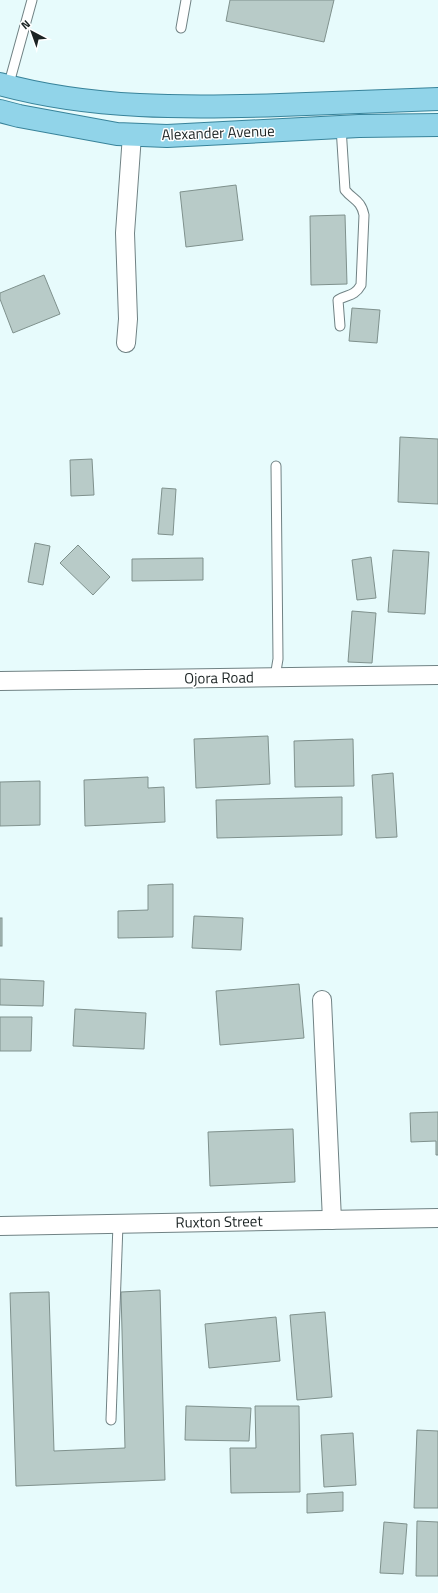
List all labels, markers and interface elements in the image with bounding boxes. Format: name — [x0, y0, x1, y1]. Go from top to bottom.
north arrow — [12, 12, 52, 52]
text: N — [17, 16, 34, 33]
street label: Alexander Avenue — [161, 119, 275, 146]
street label: Ojora Road — [184, 665, 254, 690]
street label: Ruxton Street — [175, 1209, 263, 1234]

